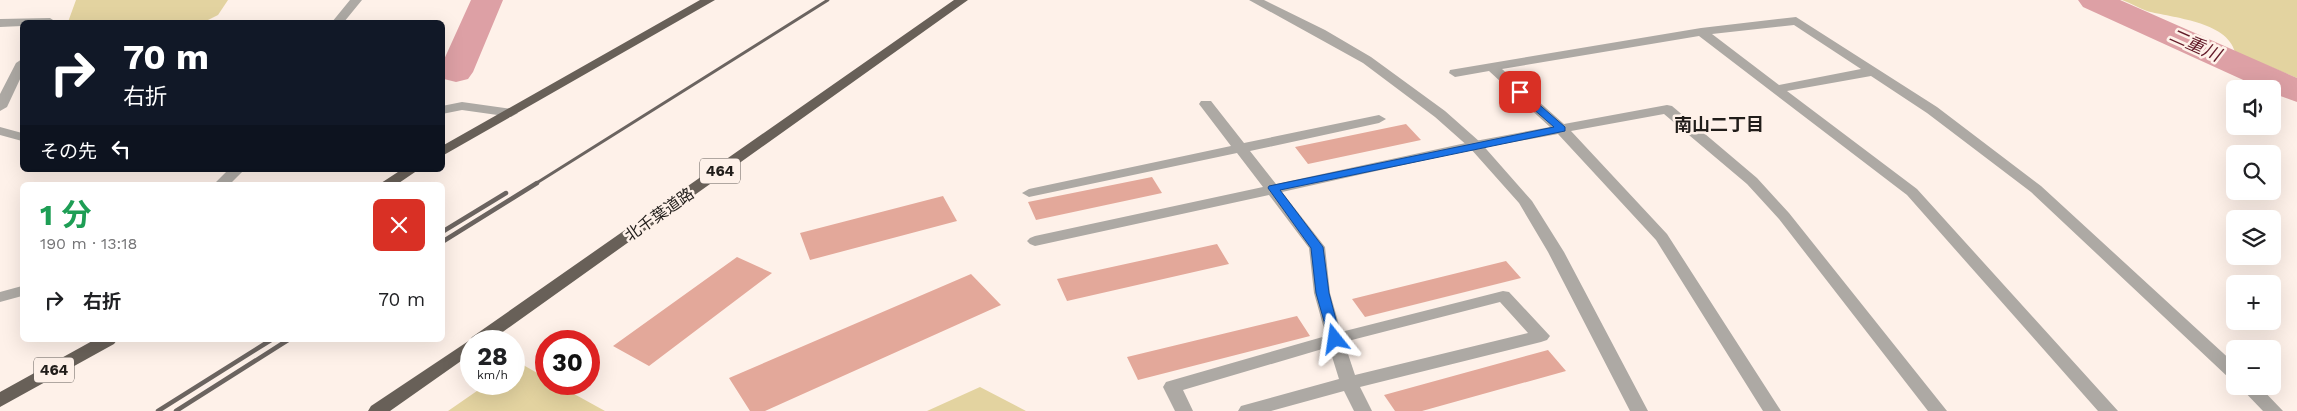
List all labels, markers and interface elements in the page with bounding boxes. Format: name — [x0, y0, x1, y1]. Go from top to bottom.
water label: 二重川 — [2166, 24, 2226, 66]
text: 70 m — [123, 36, 209, 78]
icon: right — [40, 40, 105, 105]
pin — [1499, 71, 1541, 113]
icon: arrive — [1506, 78, 1534, 106]
map controls — [2226, 80, 2281, 395]
button: sound — [2226, 80, 2281, 135]
text: 右折 — [123, 84, 167, 109]
district label: 南山二丁目 — [1674, 114, 1764, 135]
icon: left — [107, 135, 135, 163]
text: その先 — [40, 140, 97, 163]
button: search — [2226, 145, 2281, 200]
road number: 464 — [700, 158, 740, 184]
street label: 北千葉道路 — [621, 184, 698, 245]
text: 1 分 — [40, 197, 92, 232]
button: close — [373, 199, 425, 251]
button: layers — [2226, 210, 2281, 265]
text: 190 m · 13:18 — [40, 234, 137, 253]
button: + — [2226, 275, 2281, 330]
icon: right — [40, 286, 68, 314]
text: 70 m — [378, 288, 425, 311]
text: 右折 — [83, 290, 121, 313]
position arrow — [1308, 312, 1360, 364]
speed limit sign: 30 — [535, 330, 600, 395]
button: − — [2226, 340, 2281, 395]
text: 28 — [477, 342, 508, 371]
road number: 464 — [34, 358, 74, 382]
text: km/h — [477, 368, 508, 382]

